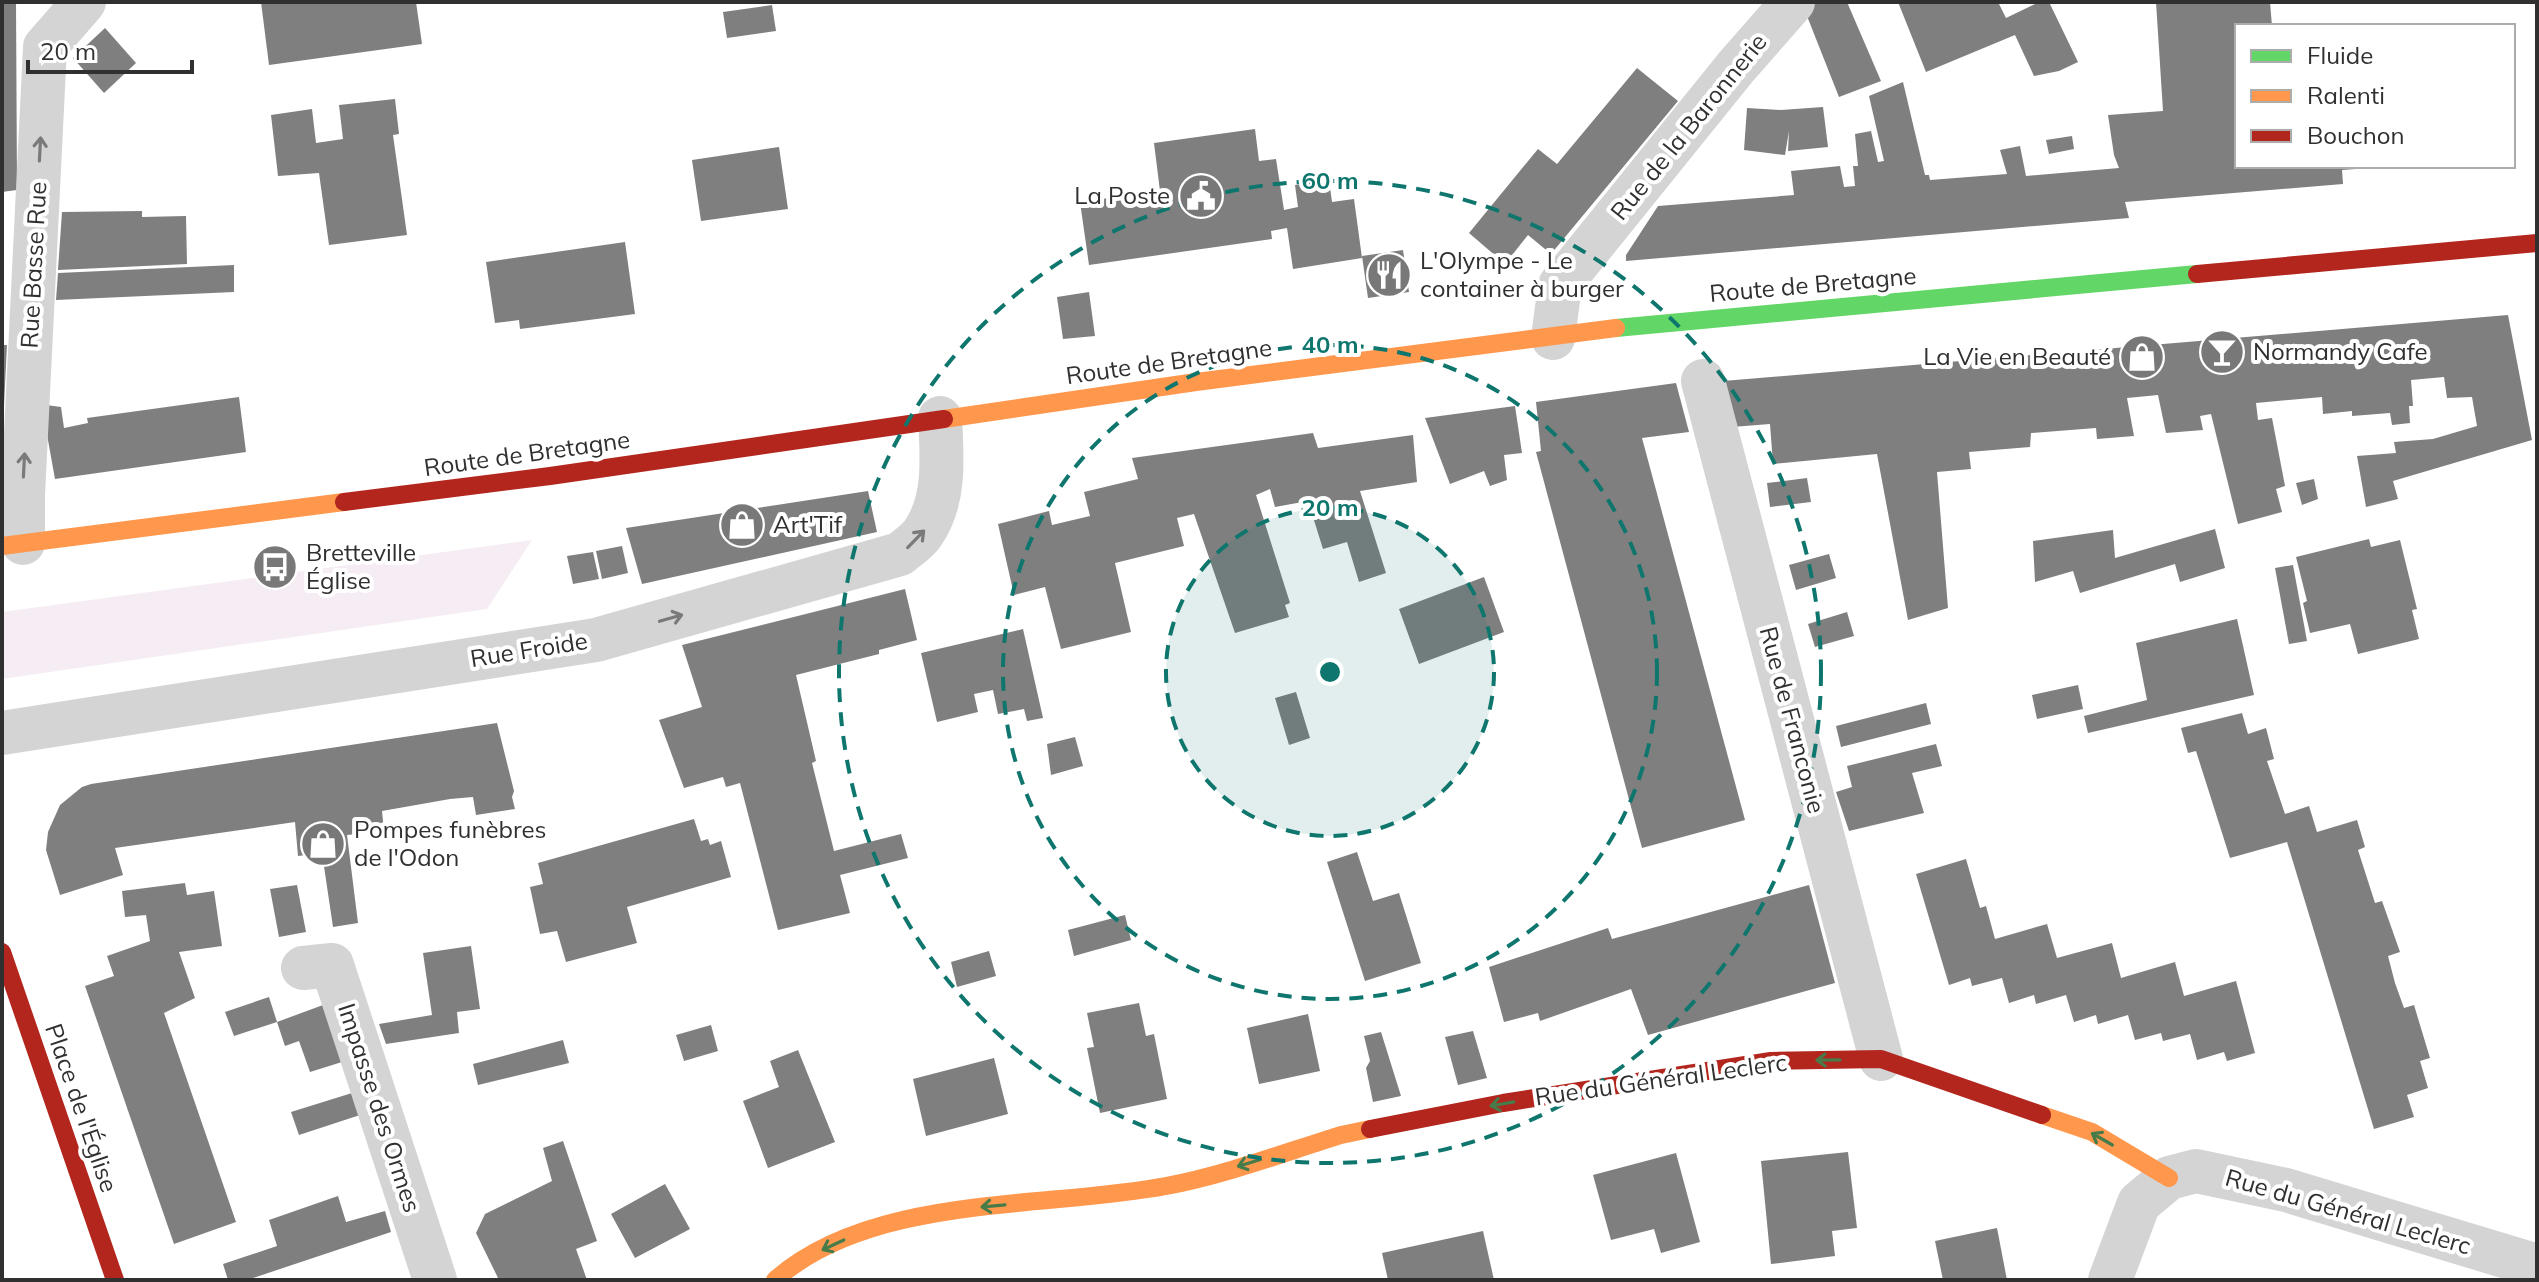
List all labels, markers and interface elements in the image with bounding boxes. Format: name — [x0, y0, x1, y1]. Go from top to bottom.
scale bar — [28, 24, 192, 74]
legend — [2235, 24, 2515, 168]
street label: Rue de la Baronnerie — [1604, 27, 1773, 226]
text: 20 m — [40, 36, 96, 66]
text: Fluide — [2307, 40, 2373, 70]
text: Ralenti — [2307, 80, 2385, 110]
text: Bouchon — [2307, 120, 2405, 150]
one-way arrow — [33, 136, 48, 163]
text: 60 m — [1302, 165, 1358, 195]
public building icon: La Poste — [1177, 172, 1225, 220]
place label: La Poste — [1074, 180, 1170, 210]
street label: Rue Basse Rue — [14, 181, 52, 349]
place label: L'Olympe - Le container à burger — [1420, 245, 1624, 303]
restaurant icon: L'Olympe - Le container à burger — [1365, 251, 1413, 299]
street label: Route de Bretagne — [1708, 260, 1918, 308]
bar icon: Normandy Cafe — [2198, 328, 2246, 376]
text: 40 m — [1302, 329, 1358, 359]
street label: Route de Bretagne — [1064, 332, 1274, 390]
shop icon: La Vie en Beauté — [2118, 333, 2166, 381]
place label: Normandy Cafe — [2253, 336, 2428, 366]
place label: La Vie en Beauté — [1923, 341, 2111, 371]
street label: Route de Bretagne — [422, 424, 632, 482]
one-way arrow — [17, 452, 32, 479]
text: 20 m — [1302, 492, 1358, 522]
shop icon: Art'Tif — [718, 501, 766, 549]
place label: Art'Tif — [773, 509, 843, 539]
one-way arrow — [906, 529, 925, 549]
place label: Bretteville Église — [306, 537, 416, 595]
bus stop icon: Bretteville Église — [251, 543, 299, 591]
one-way arrow — [657, 610, 683, 625]
street label: Rue de Franconie — [1754, 623, 1832, 816]
street label: Rue Froide — [468, 625, 590, 673]
centre of rings — [1316, 658, 1344, 686]
place label: Pompes funèbres de l'Odon — [354, 814, 547, 872]
shop icon: Pompes funèbres de l'Odon — [299, 820, 347, 868]
street label: Impasse des Ormes — [332, 999, 428, 1216]
street label: Place de l'Église — [39, 1019, 125, 1196]
street label: Rue du Général Leclerc — [1533, 1046, 1789, 1112]
one-way arrow — [1815, 1052, 1842, 1068]
one-way arrow — [1490, 1097, 1515, 1112]
one-way arrow — [2091, 1130, 2114, 1146]
one-way arrow — [1237, 1157, 1262, 1172]
street label: Rue du Général Leclerc — [2222, 1162, 2475, 1261]
one-way arrow — [981, 1198, 1007, 1213]
one-way arrow — [821, 1238, 845, 1253]

